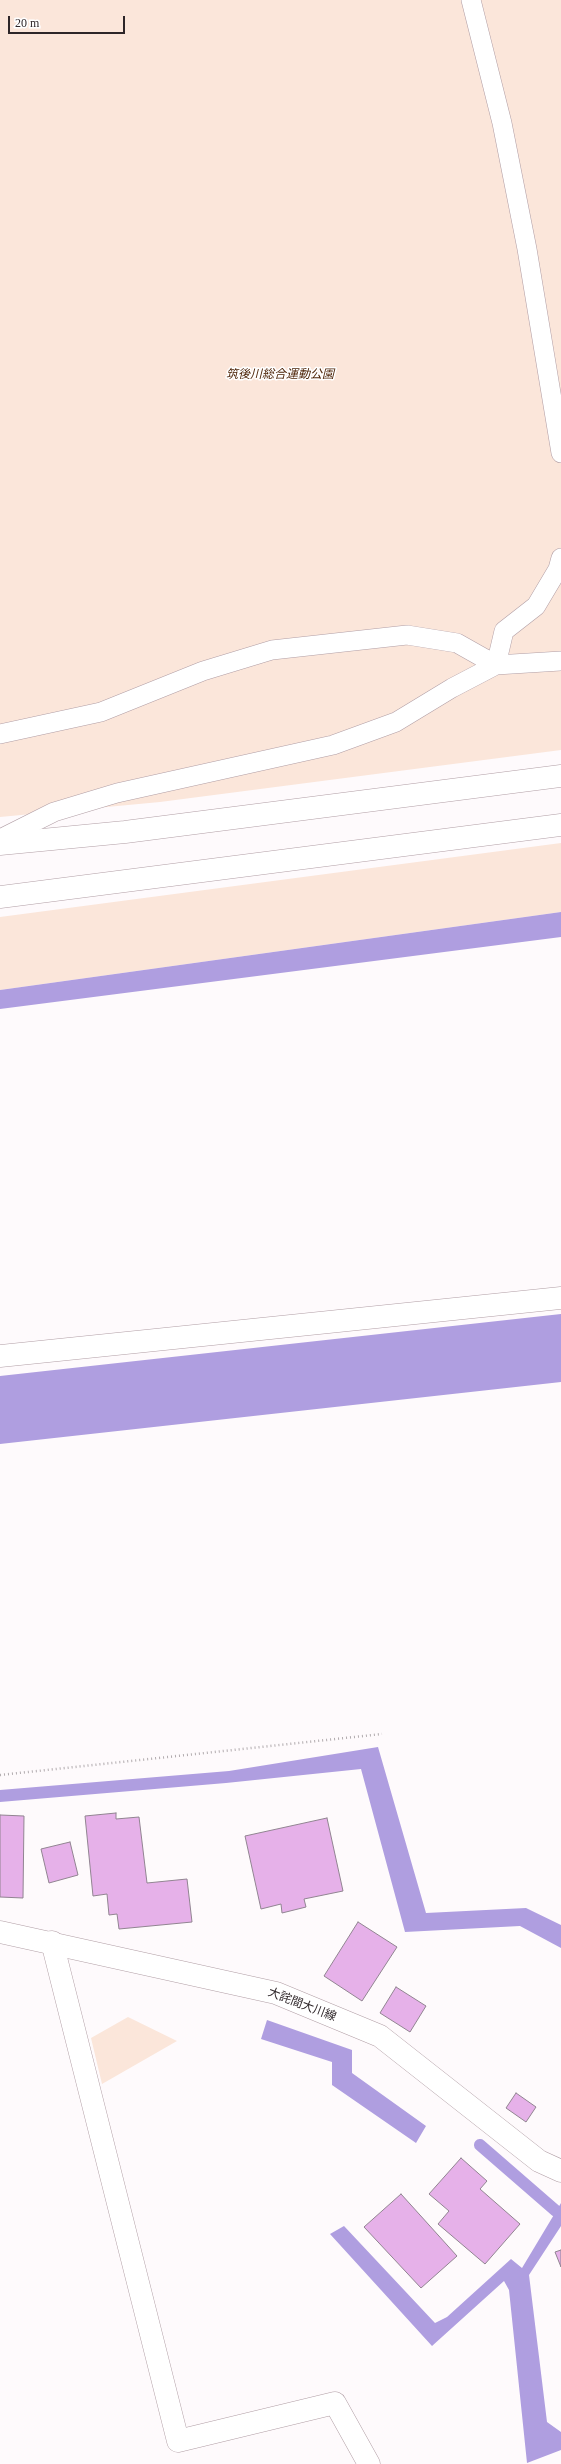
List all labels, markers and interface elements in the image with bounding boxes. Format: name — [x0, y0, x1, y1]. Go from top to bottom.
scale bar — [10, 8, 127, 34]
text: 20 m — [15, 16, 39, 30]
park label: 筑後川総合運動公園 — [226, 368, 334, 382]
street label: 大詫間大川線 — [266, 1985, 338, 2025]

